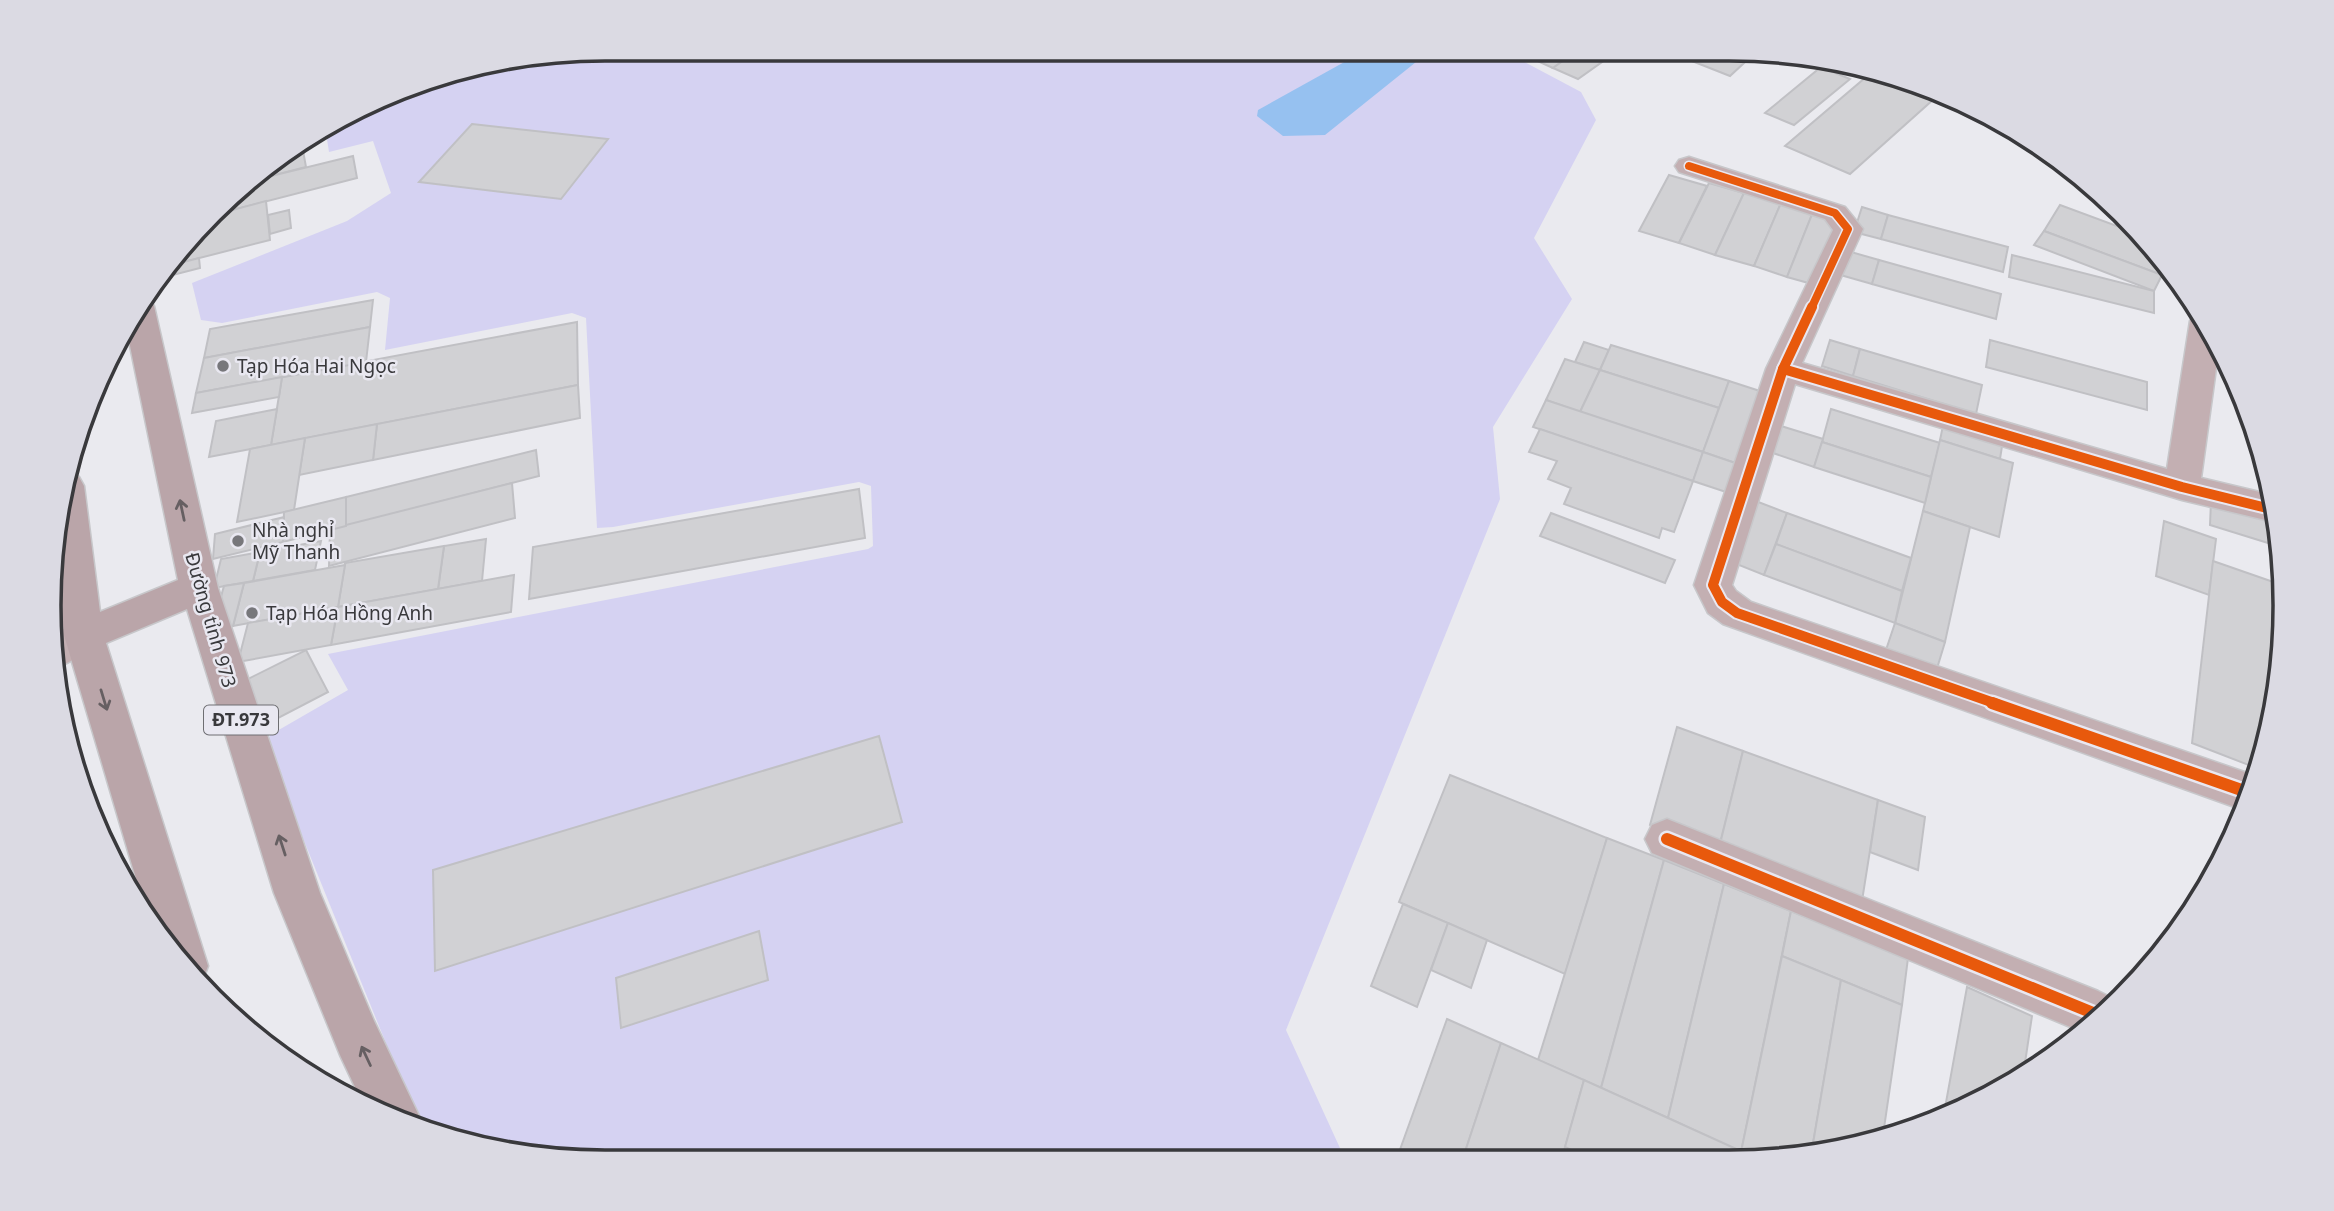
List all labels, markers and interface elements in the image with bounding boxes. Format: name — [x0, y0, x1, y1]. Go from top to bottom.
place label: Tạp Hóa Hai Ngọc — [237, 353, 396, 379]
marker: Tạp Hóa Hai Ngọc — [215, 358, 231, 374]
one-way arrow — [175, 499, 188, 522]
place label: Nhà nghỉ Mỹ Thanh — [252, 517, 340, 565]
marker: Nhà nghỉ Mỹ Thanh — [230, 533, 246, 549]
street label: Đường tỉnh 973 — [179, 549, 243, 691]
place label: Tạp Hóa Hồng Anh — [266, 600, 433, 626]
marker: Tạp Hóa Hồng Anh — [244, 605, 260, 621]
one-way arrow — [98, 689, 111, 711]
road number: ĐT.973 — [204, 706, 278, 734]
one-way arrow — [275, 834, 288, 856]
one-way arrow — [359, 1046, 372, 1067]

